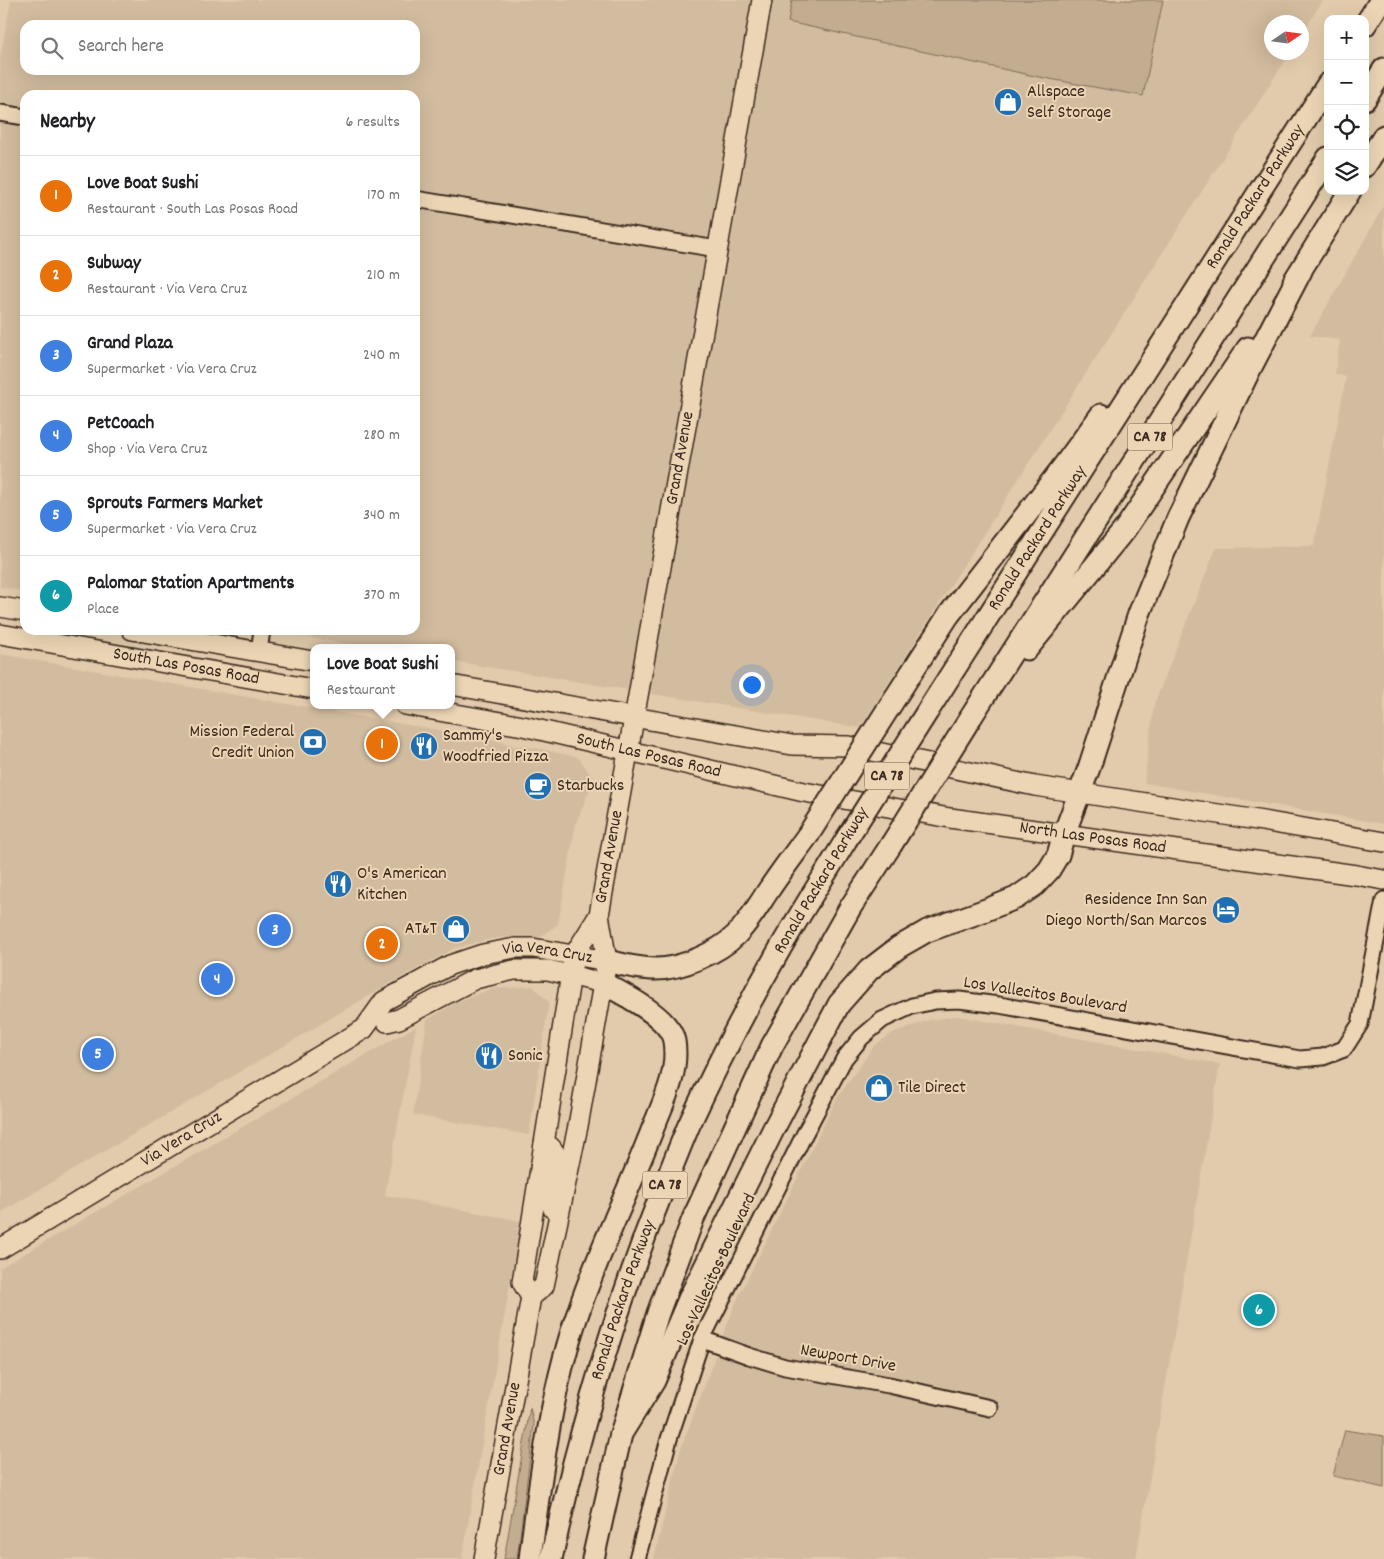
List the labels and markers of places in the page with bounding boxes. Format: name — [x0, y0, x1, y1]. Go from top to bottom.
place label: Allspace Self Storage — [1027, 80, 1111, 126]
shop icon: Allspace Self Storage — [993, 87, 1023, 117]
place label: Mission Federal Credit Union — [190, 720, 295, 766]
place label: Sammy's Woodfried Pizza — [443, 724, 549, 770]
pin: 1 — [366, 725, 398, 763]
bank icon: Mission Federal Credit Union — [298, 727, 328, 757]
restaurant icon: Sammy's Woodfried Pizza — [409, 731, 439, 761]
cafe icon: Starbucks — [523, 771, 553, 801]
place label: Starbucks — [557, 774, 624, 799]
place label: O's American Kitchen — [357, 862, 447, 908]
restaurant icon: O's American Kitchen — [323, 869, 353, 899]
place label: Residence Inn San Diego North/San Marcos — [1046, 888, 1207, 934]
hotel icon: Residence Inn San Diego North/San Marcos — [1211, 895, 1241, 925]
pin: 3 — [259, 911, 291, 949]
shop icon: AT&T — [441, 914, 471, 944]
place label: AT&T — [405, 917, 437, 942]
pin: 2 — [366, 925, 398, 963]
pin: 4 — [201, 960, 233, 998]
pin: 5 — [82, 1035, 114, 1073]
restaurant icon: Sonic — [474, 1041, 504, 1071]
place label: Sonic — [508, 1044, 543, 1069]
shop icon: Tile Direct — [864, 1073, 894, 1103]
place label: Tile Direct — [898, 1076, 966, 1101]
pin: 6 — [1243, 1291, 1275, 1329]

